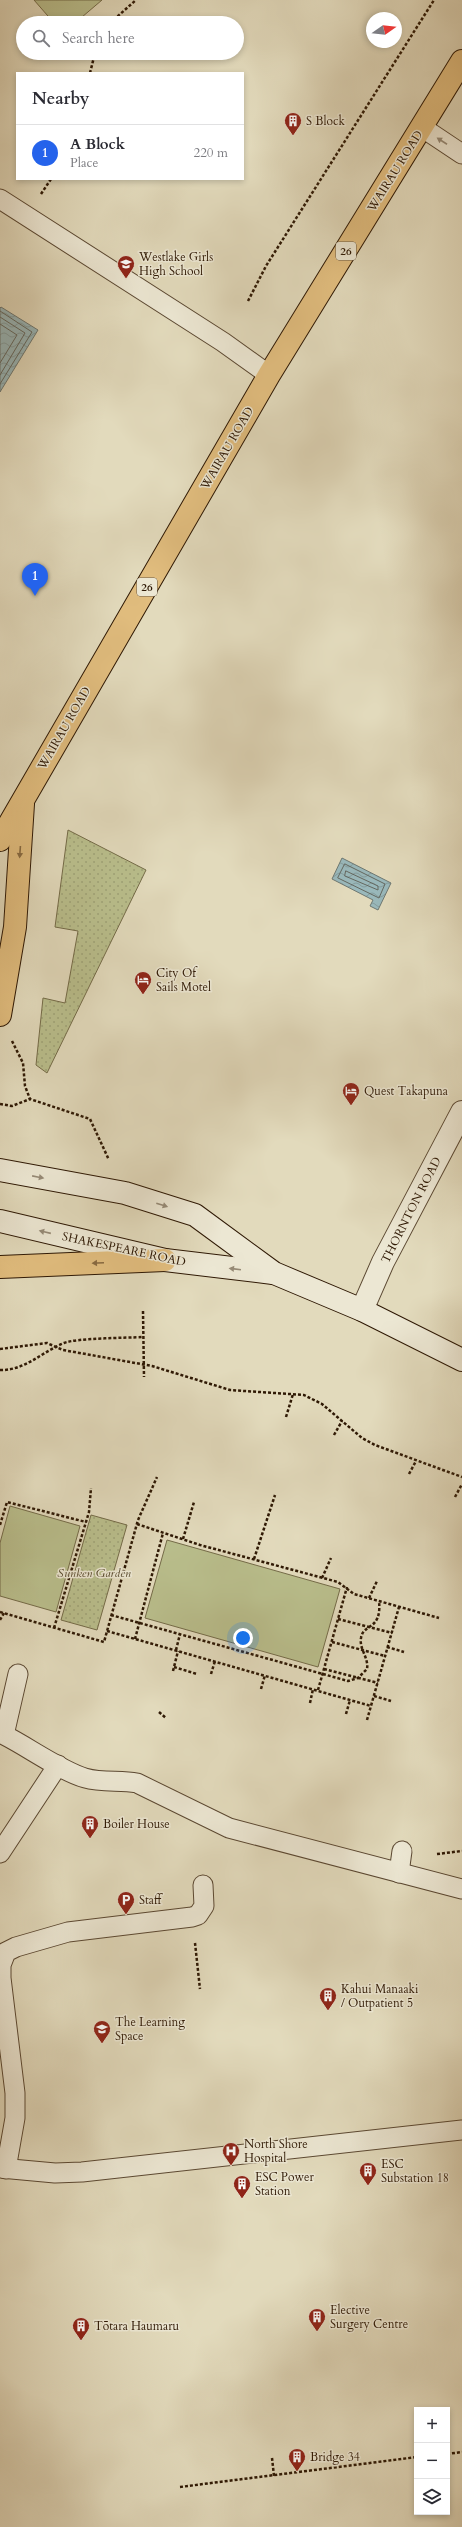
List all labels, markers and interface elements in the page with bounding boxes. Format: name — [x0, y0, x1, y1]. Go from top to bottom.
north arrow — [366, 12, 402, 48]
search box — [16, 16, 244, 60]
icon: search — [30, 27, 52, 49]
text: Search here — [62, 28, 135, 48]
text: Nearby — [32, 87, 89, 110]
building icon: S Block — [283, 111, 303, 136]
place label: S Block — [306, 113, 345, 129]
street label: WAIRAU ROAD — [363, 127, 426, 215]
text: A Block — [70, 134, 125, 154]
one-way arrow — [436, 137, 448, 144]
text: 1 — [42, 144, 48, 162]
text: 220 m — [194, 144, 228, 162]
text: Place — [70, 154, 98, 172]
road number: 26 — [336, 242, 356, 260]
place label: Westlake Girls High School — [138, 249, 213, 279]
school or university icon: Westlake Girls High School — [116, 254, 136, 279]
street label: WAIRAU ROAD — [196, 404, 257, 493]
pin: 1 — [22, 563, 48, 596]
road number: 26 — [137, 578, 157, 596]
street label: WAIRAU ROAD — [33, 684, 94, 773]
one-way arrow — [16, 846, 23, 858]
place label: City Of Sails Motel — [156, 965, 211, 995]
hotel icon: City Of Sails Motel — [133, 970, 153, 995]
hotel icon: Quest Takapuna — [341, 1081, 361, 1106]
place label: Quest Takapuna — [364, 1083, 449, 1099]
street label: THORNTON ROAD — [377, 1154, 445, 1266]
one-way arrow — [32, 1174, 44, 1180]
one-way arrow — [156, 1202, 168, 1208]
street label: SHAKESPEARE ROAD — [61, 1228, 187, 1270]
one-way arrow — [39, 1229, 51, 1235]
one-way arrow — [91, 1260, 104, 1266]
one-way arrow — [229, 1265, 241, 1272]
park label: Sunken Garden — [57, 1565, 131, 1581]
your location — [233, 1628, 253, 1648]
building icon: Boiler House — [80, 1814, 100, 1839]
place label: Boiler House — [103, 1816, 170, 1832]
parking icon: Staff — [116, 1890, 136, 1915]
place label: Staff — [139, 1892, 163, 1908]
place label: Kahui Manaaki / Outpatient 5 — [341, 1981, 419, 2011]
building icon: Kahui Manaaki / Outpatient 5 — [318, 1986, 338, 2011]
place label: The Learning Space — [115, 2014, 185, 2044]
school or university icon: The Learning Space — [92, 2019, 112, 2044]
place label: North Shore Hospital — [244, 2136, 308, 2166]
hospital icon: North Shore Hospital — [221, 2141, 241, 2166]
place label: ESC Substation 18 — [381, 2156, 449, 2186]
building icon: ESC Substation 18 — [358, 2161, 378, 2186]
place label: ESC Power Station — [255, 2169, 314, 2199]
building icon: ESC Power Station — [232, 2174, 252, 2199]
place label: Elective Surgery Centre — [330, 2302, 408, 2332]
building icon: Elective Surgery Centre — [307, 2307, 327, 2332]
building icon: Tōtara Haumaru — [71, 2316, 91, 2341]
place label: Tōtara Haumaru — [94, 2318, 180, 2334]
map controls — [414, 2407, 450, 2515]
button: + — [414, 2407, 450, 2443]
button: − — [414, 2443, 450, 2479]
building icon: Bridge 34 — [287, 2447, 307, 2472]
place label: Bridge 34 — [310, 2449, 360, 2465]
button: layers — [414, 2479, 450, 2515]

